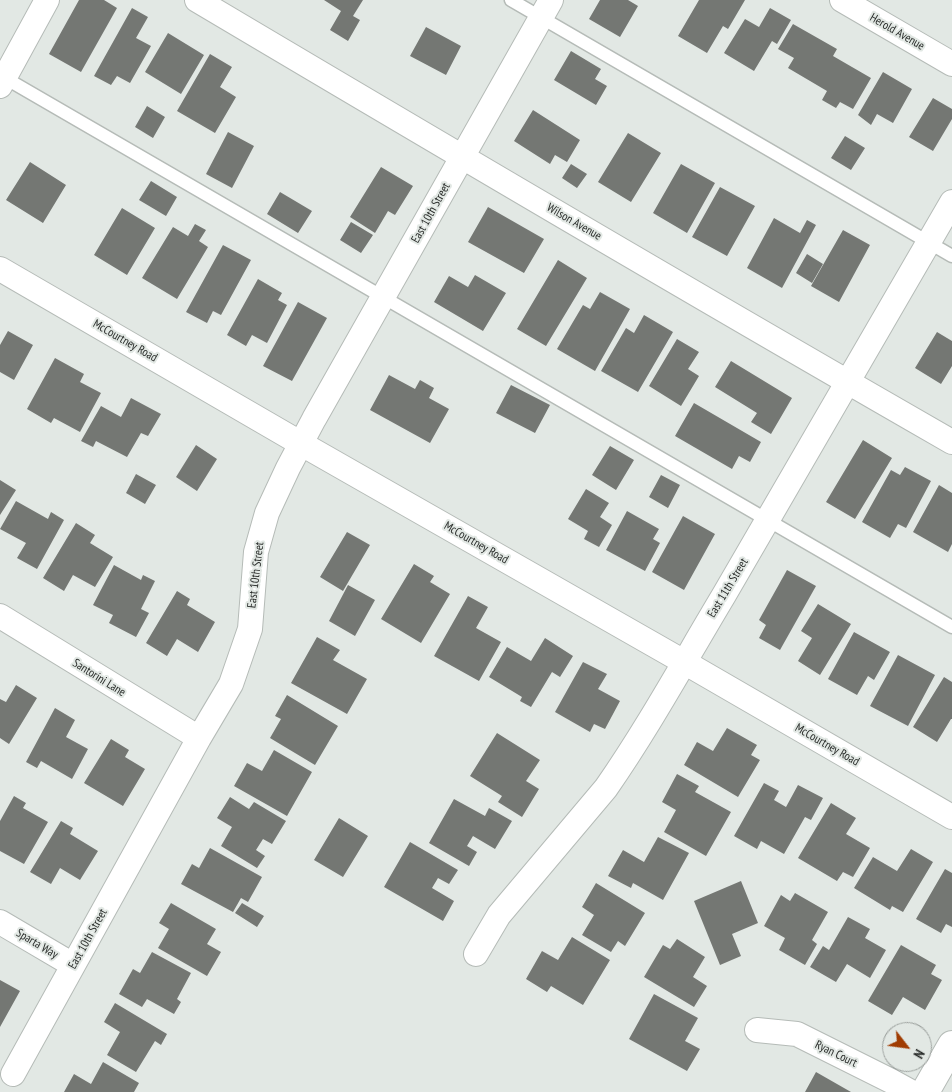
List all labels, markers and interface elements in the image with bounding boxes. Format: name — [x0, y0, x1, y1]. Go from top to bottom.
street label: Herold Avenue — [867, 11, 927, 53]
street label: East 10th Street — [409, 180, 453, 246]
street label: Wilson Avenue — [544, 201, 604, 243]
street label: McCourtney Road — [90, 317, 160, 365]
street label: McCourtney Road — [441, 519, 511, 567]
street label: East 10th Street — [245, 541, 267, 609]
street label: East 11th Street — [705, 556, 751, 620]
street label: Santorini Lane — [70, 656, 128, 700]
street label: McCourtney Road — [792, 721, 862, 769]
street label: East 10th Street — [66, 906, 110, 972]
street label: Sparta Way — [13, 926, 61, 962]
north arrow — [882, 1022, 932, 1072]
street label: Ryan Court — [813, 1038, 859, 1070]
text: N — [909, 1046, 929, 1062]

